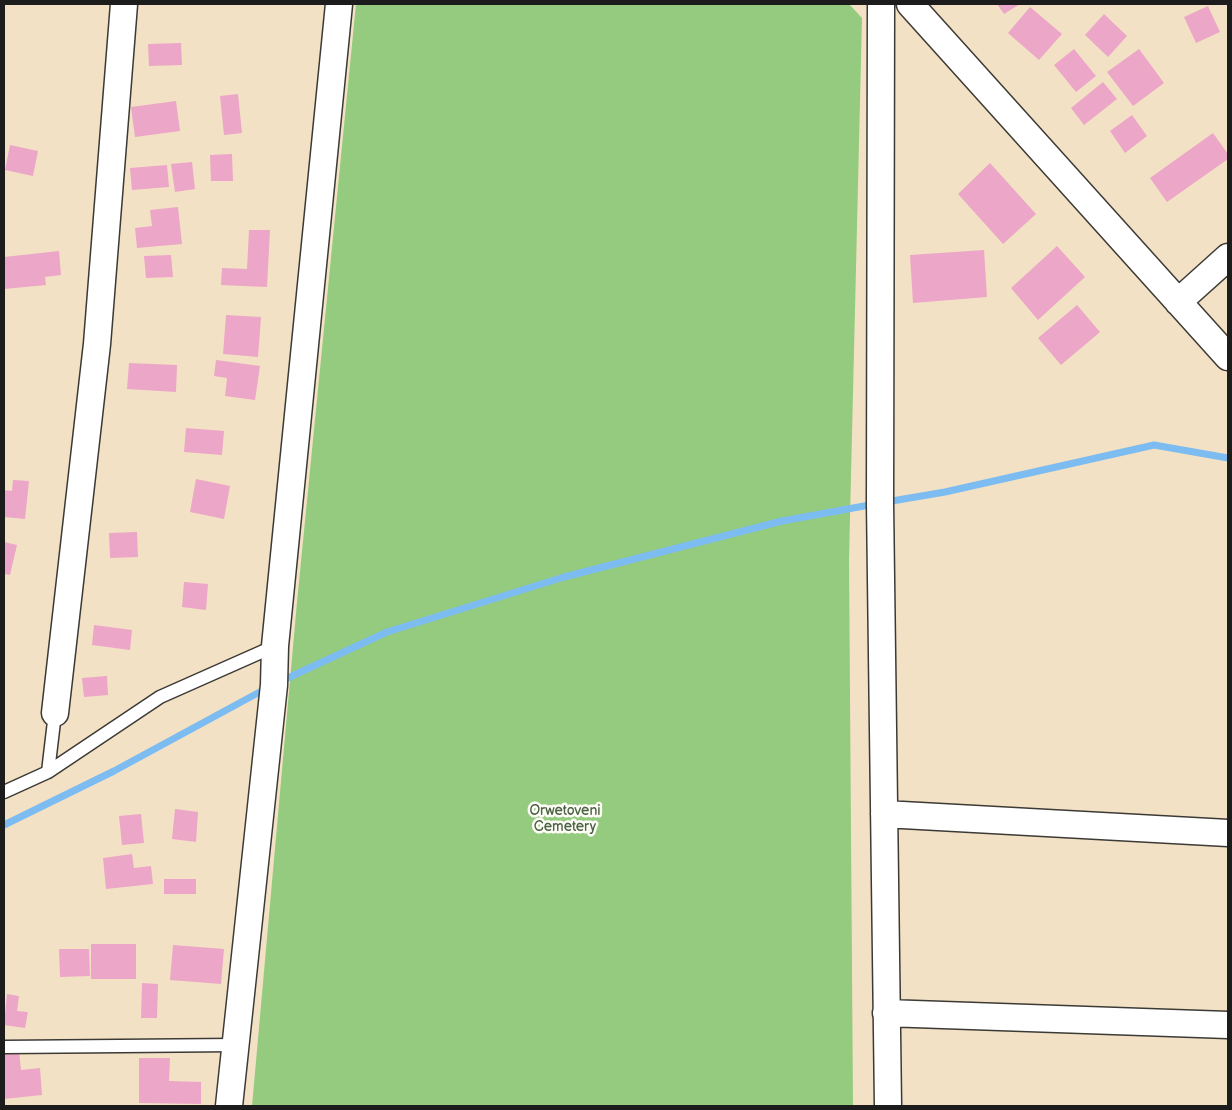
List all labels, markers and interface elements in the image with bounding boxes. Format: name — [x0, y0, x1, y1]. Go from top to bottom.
park label: Orwetoveni Cemetery — [529, 803, 601, 836]

